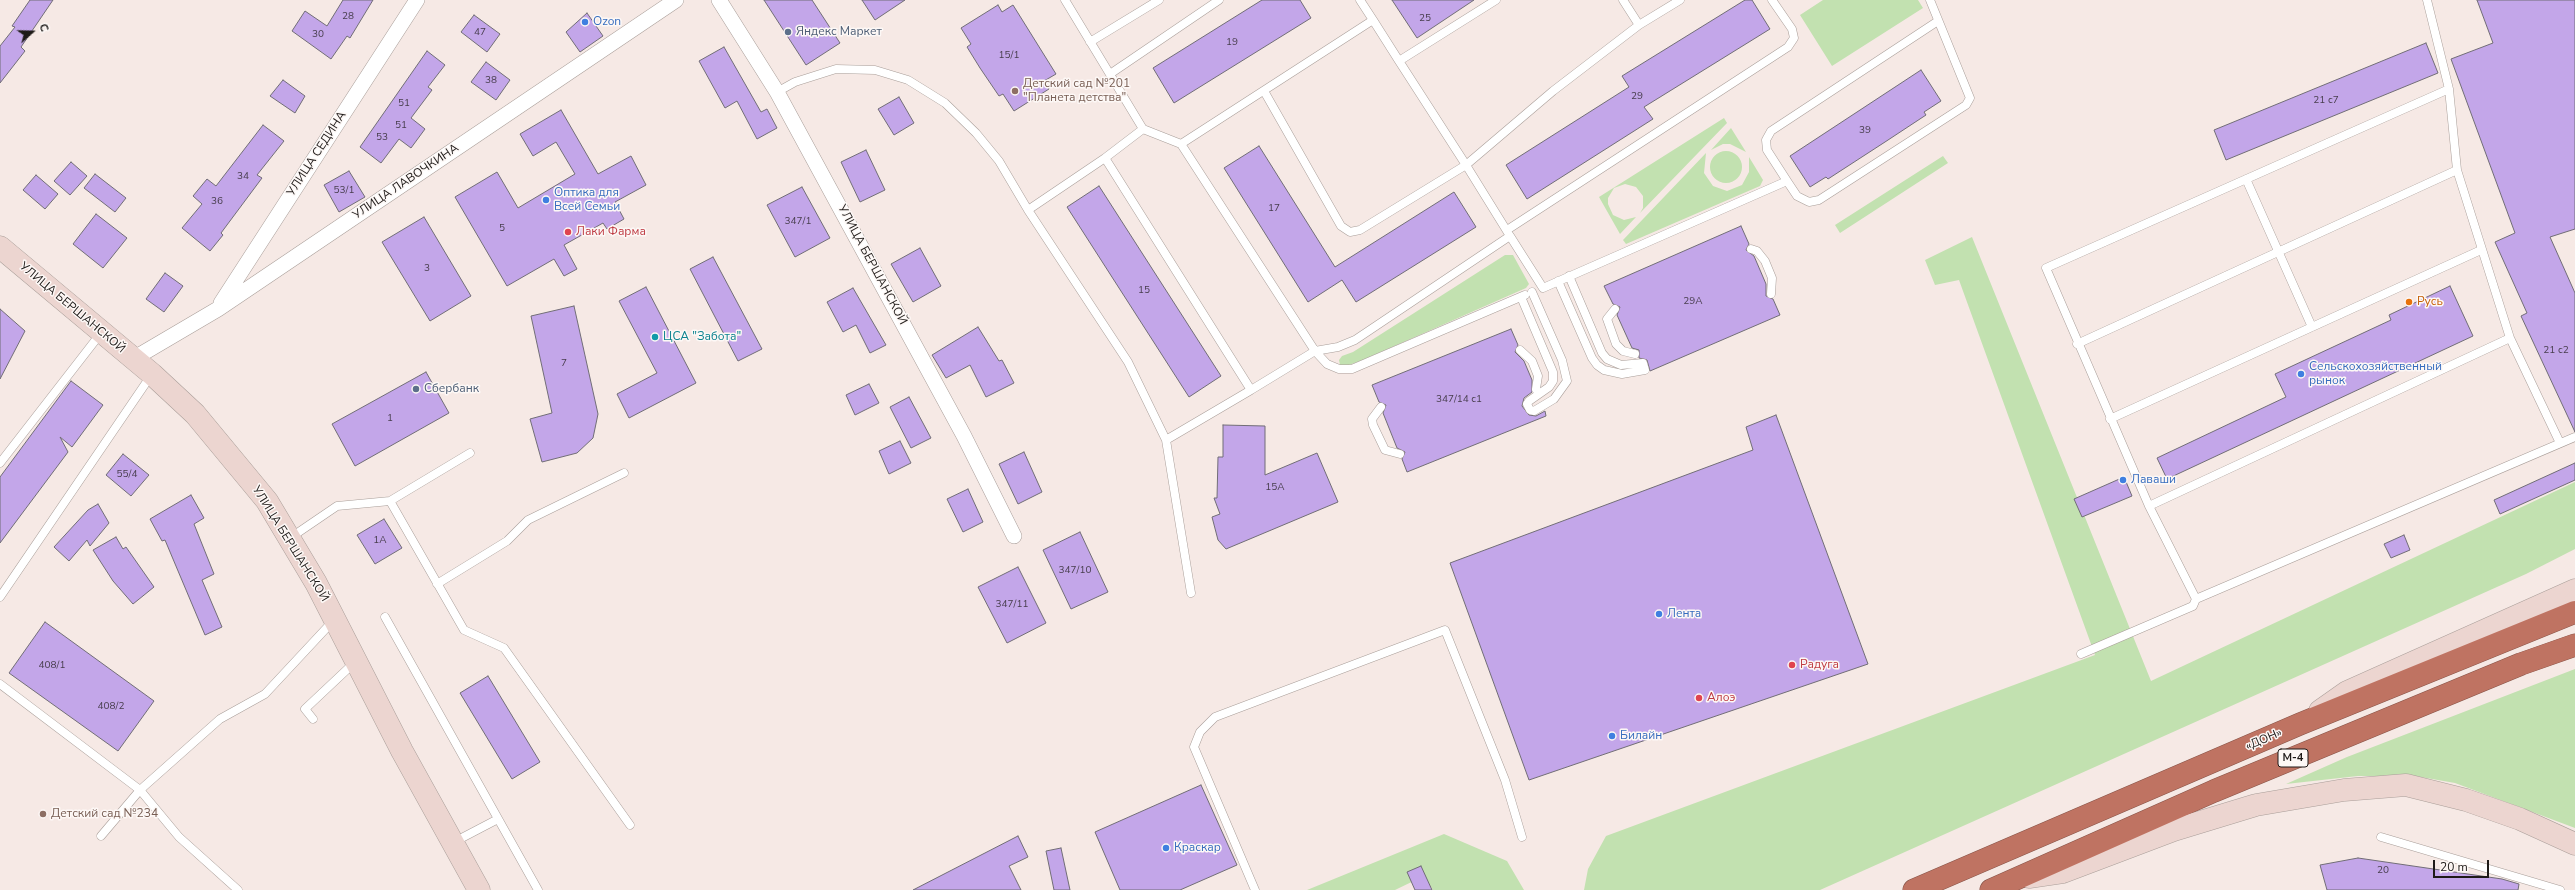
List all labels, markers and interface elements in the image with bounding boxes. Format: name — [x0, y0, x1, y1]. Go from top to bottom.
house number: 28 — [342, 11, 354, 23]
north arrow — [12, 12, 52, 52]
house number: 25 — [1419, 13, 1431, 25]
place label: Ozon — [593, 15, 621, 29]
marker: Ozon — [580, 17, 590, 27]
text: С — [35, 22, 52, 34]
place label: Яндекс Маркет — [796, 25, 882, 39]
house number: 47 — [474, 27, 486, 39]
marker: Яндекс Маркет — [783, 27, 793, 37]
house number: 30 — [312, 29, 324, 41]
house number: 19 — [1226, 37, 1238, 49]
house number: 15/1 — [999, 50, 1019, 62]
house number: 38 — [485, 75, 497, 87]
place label: Детский сад №201 "Планета детства" — [1023, 77, 1130, 105]
marker: Детский сад №201 "Планета детства" — [1010, 86, 1020, 96]
house number: 29 — [1631, 91, 1643, 103]
house number: 21 с7 — [2313, 95, 2339, 107]
house number: 51 — [398, 98, 410, 110]
street label: УЛИЦА СЕДИНА — [284, 109, 350, 199]
house number: 51 — [395, 120, 407, 132]
house number: 39 — [1859, 125, 1871, 137]
house number: 53 — [376, 132, 388, 144]
street label: УЛИЦА ЛАВОЧКИНА — [350, 141, 462, 223]
house number: 34 — [237, 171, 249, 183]
house number: 53/1 — [334, 185, 354, 197]
place label: Оптика для Всей Семьи — [554, 186, 620, 214]
marker: Оптика для Всей Семьи — [541, 195, 551, 205]
house number: 36 — [211, 196, 223, 208]
street label: УЛИЦА БЕРШАНСКОЙ — [834, 203, 910, 327]
house number: 17 — [1268, 203, 1280, 215]
house number: 347/1 — [785, 216, 811, 228]
house number: 5 — [499, 223, 505, 235]
place label: Лаки Фарма — [576, 225, 646, 239]
marker: Лаки Фарма — [563, 227, 573, 237]
street label: УЛИЦА БЕРШАНСКОЙ — [16, 260, 128, 356]
house number: 3 — [424, 263, 430, 275]
house number: 15 — [1138, 285, 1150, 297]
place label: Русь — [2417, 295, 2443, 309]
house number: 29А — [1683, 296, 1703, 308]
marker: Русь — [2404, 297, 2414, 307]
place label: ЦСА "Забота" — [663, 330, 741, 344]
marker: ЦСА "Забота" — [650, 332, 660, 342]
house number: 21 с2 — [2543, 345, 2569, 357]
house number: 7 — [561, 358, 567, 370]
place label: Сельскохозяйственный рынок — [2309, 360, 2442, 388]
marker: Сельскохозяйственный рынок — [2296, 369, 2306, 379]
place label: Сбербанк — [424, 382, 479, 396]
marker: Сбербанк — [411, 384, 421, 394]
house number: 347/14 с1 — [1436, 394, 1482, 406]
house number: 1 — [387, 413, 393, 425]
house number: 55/4 — [117, 469, 137, 481]
place label: Лаваши — [2131, 473, 2176, 487]
marker: Лаваши — [2118, 475, 2128, 485]
house number: 15А — [1265, 482, 1285, 494]
street label: УЛИЦА БЕРШАНСКОЙ — [248, 484, 332, 604]
house number: 1А — [373, 535, 387, 547]
house number: 347/10 — [1059, 565, 1091, 577]
house number: 347/11 — [996, 599, 1028, 611]
place label: Лента — [1667, 607, 1701, 621]
marker: Лента — [1654, 609, 1664, 619]
place label: Радуга — [1800, 658, 1839, 672]
house number: 408/1 — [39, 660, 65, 672]
marker: Радуга — [1787, 660, 1797, 670]
place label: Алоэ — [1707, 691, 1735, 705]
marker: Алоэ — [1694, 693, 1704, 703]
house number: 408/2 — [98, 701, 124, 713]
street label: «ДОН» — [2244, 726, 2284, 754]
place label: Билайн — [1620, 729, 1662, 743]
marker: Билайн — [1607, 731, 1617, 741]
road number: М-4 — [2278, 749, 2308, 767]
place label: Детский сад №234 — [51, 807, 158, 821]
marker: Детский сад №234 — [38, 809, 48, 819]
place label: Краскар — [1174, 841, 1221, 855]
marker: Краскар — [1161, 843, 1171, 853]
scale bar — [2435, 852, 2491, 878]
text: 20 m — [2440, 859, 2468, 875]
house number: 20 — [2377, 865, 2389, 877]

